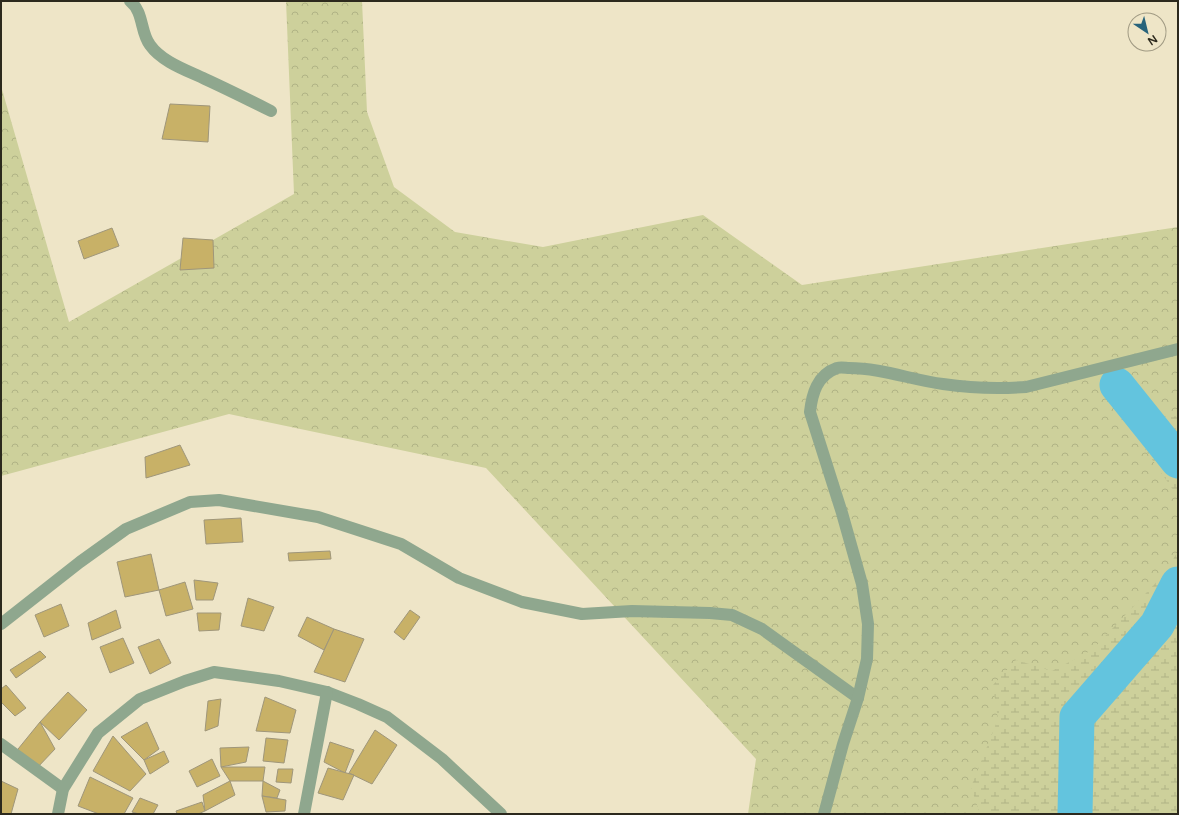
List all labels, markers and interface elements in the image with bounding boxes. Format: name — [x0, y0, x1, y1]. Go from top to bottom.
north arrow — [1127, 12, 1167, 52]
text: N — [1145, 32, 1160, 48]

